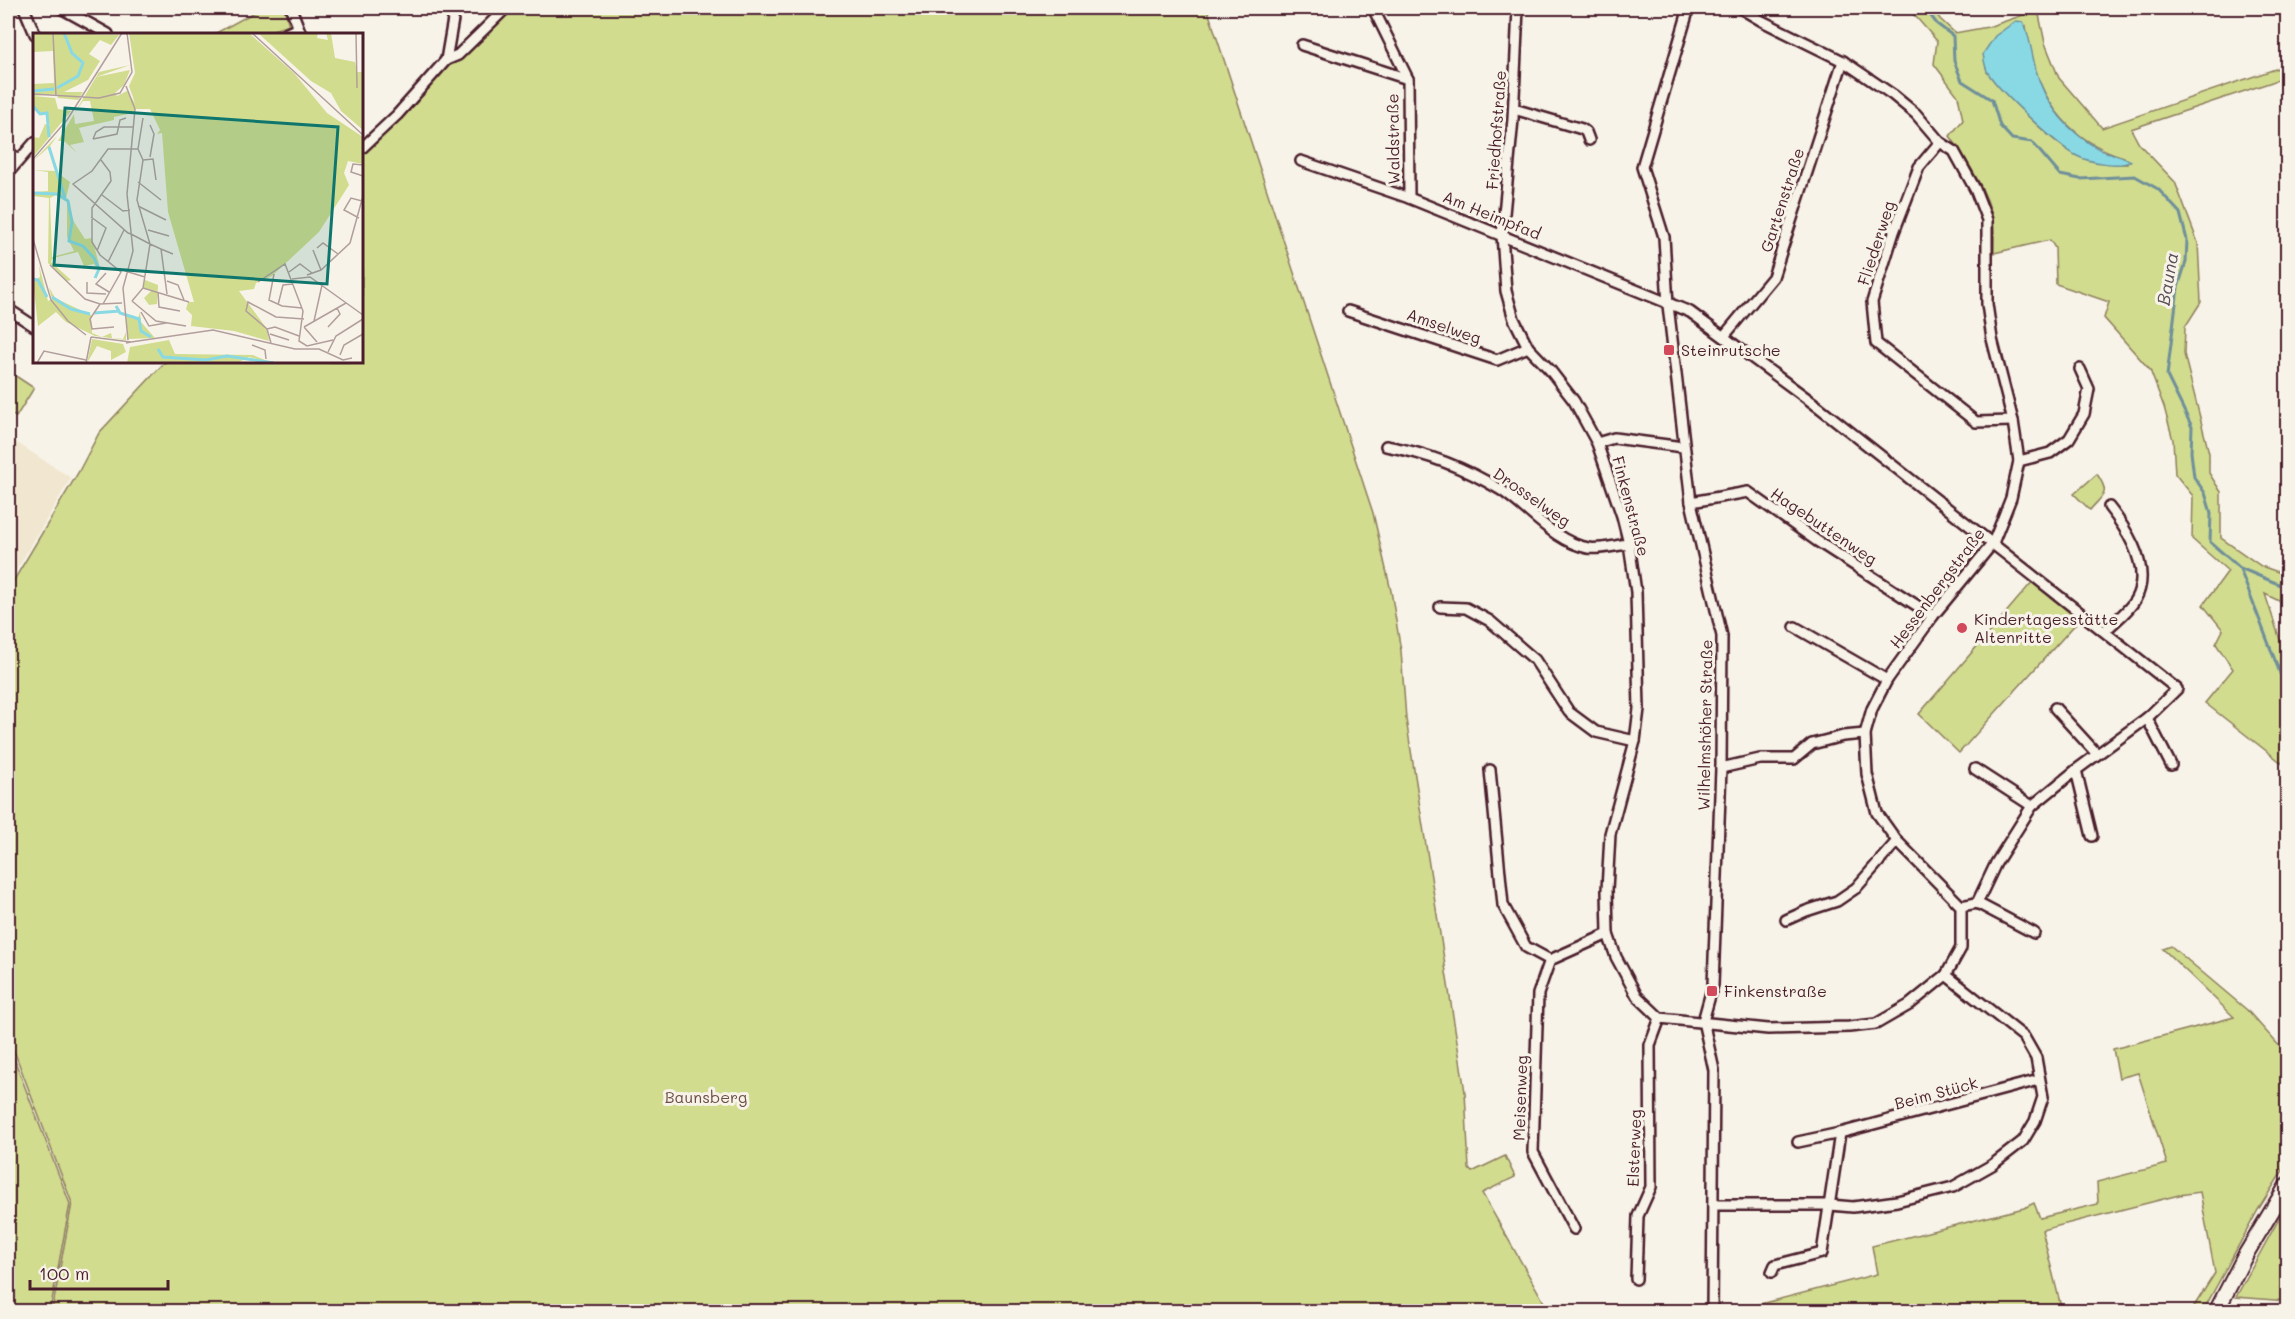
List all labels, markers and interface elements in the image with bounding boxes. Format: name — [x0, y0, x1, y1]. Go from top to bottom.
inset map — [33, 33, 363, 363]
street label: Friedhofstraße — [1481, 70, 1510, 190]
street label: Waldstraße — [1381, 93, 1404, 185]
street label: Gartenstraße — [1755, 145, 1808, 255]
street label: Am Heimpfad — [1440, 185, 1544, 244]
street label: Fliederweg — [1852, 198, 1899, 288]
water label: Bauna — [2151, 250, 2183, 307]
street label: Amselweg — [1404, 303, 1484, 348]
place label: Steinrutsche — [1681, 339, 1781, 360]
marker: Steinrutsche — [1662, 343, 1676, 357]
street label: Finkenstraße — [1608, 453, 1655, 558]
street label: Drosselweg — [1490, 462, 1575, 531]
street label: Hagebuttenweg — [1767, 482, 1882, 569]
street label: Hessenbergstraße — [1884, 523, 1989, 652]
place label: Kindertagesstätte Altenritte — [1974, 608, 2118, 647]
marker: Kindertagesstätte Altenritte — [1955, 621, 1969, 635]
street label: Wilhelmshöher Straße — [1693, 639, 1716, 811]
place label: Finkenstraße — [1724, 980, 1827, 1001]
marker: Finkenstraße — [1705, 984, 1719, 998]
street label: Meisenweg — [1508, 1055, 1531, 1141]
street label: Beim Stück — [1892, 1071, 1980, 1114]
park label: Baunsberg — [665, 1086, 747, 1107]
street label: Elsterweg — [1622, 1109, 1645, 1187]
scale bar — [30, 1253, 168, 1291]
text: 100 m — [39, 1261, 89, 1285]

